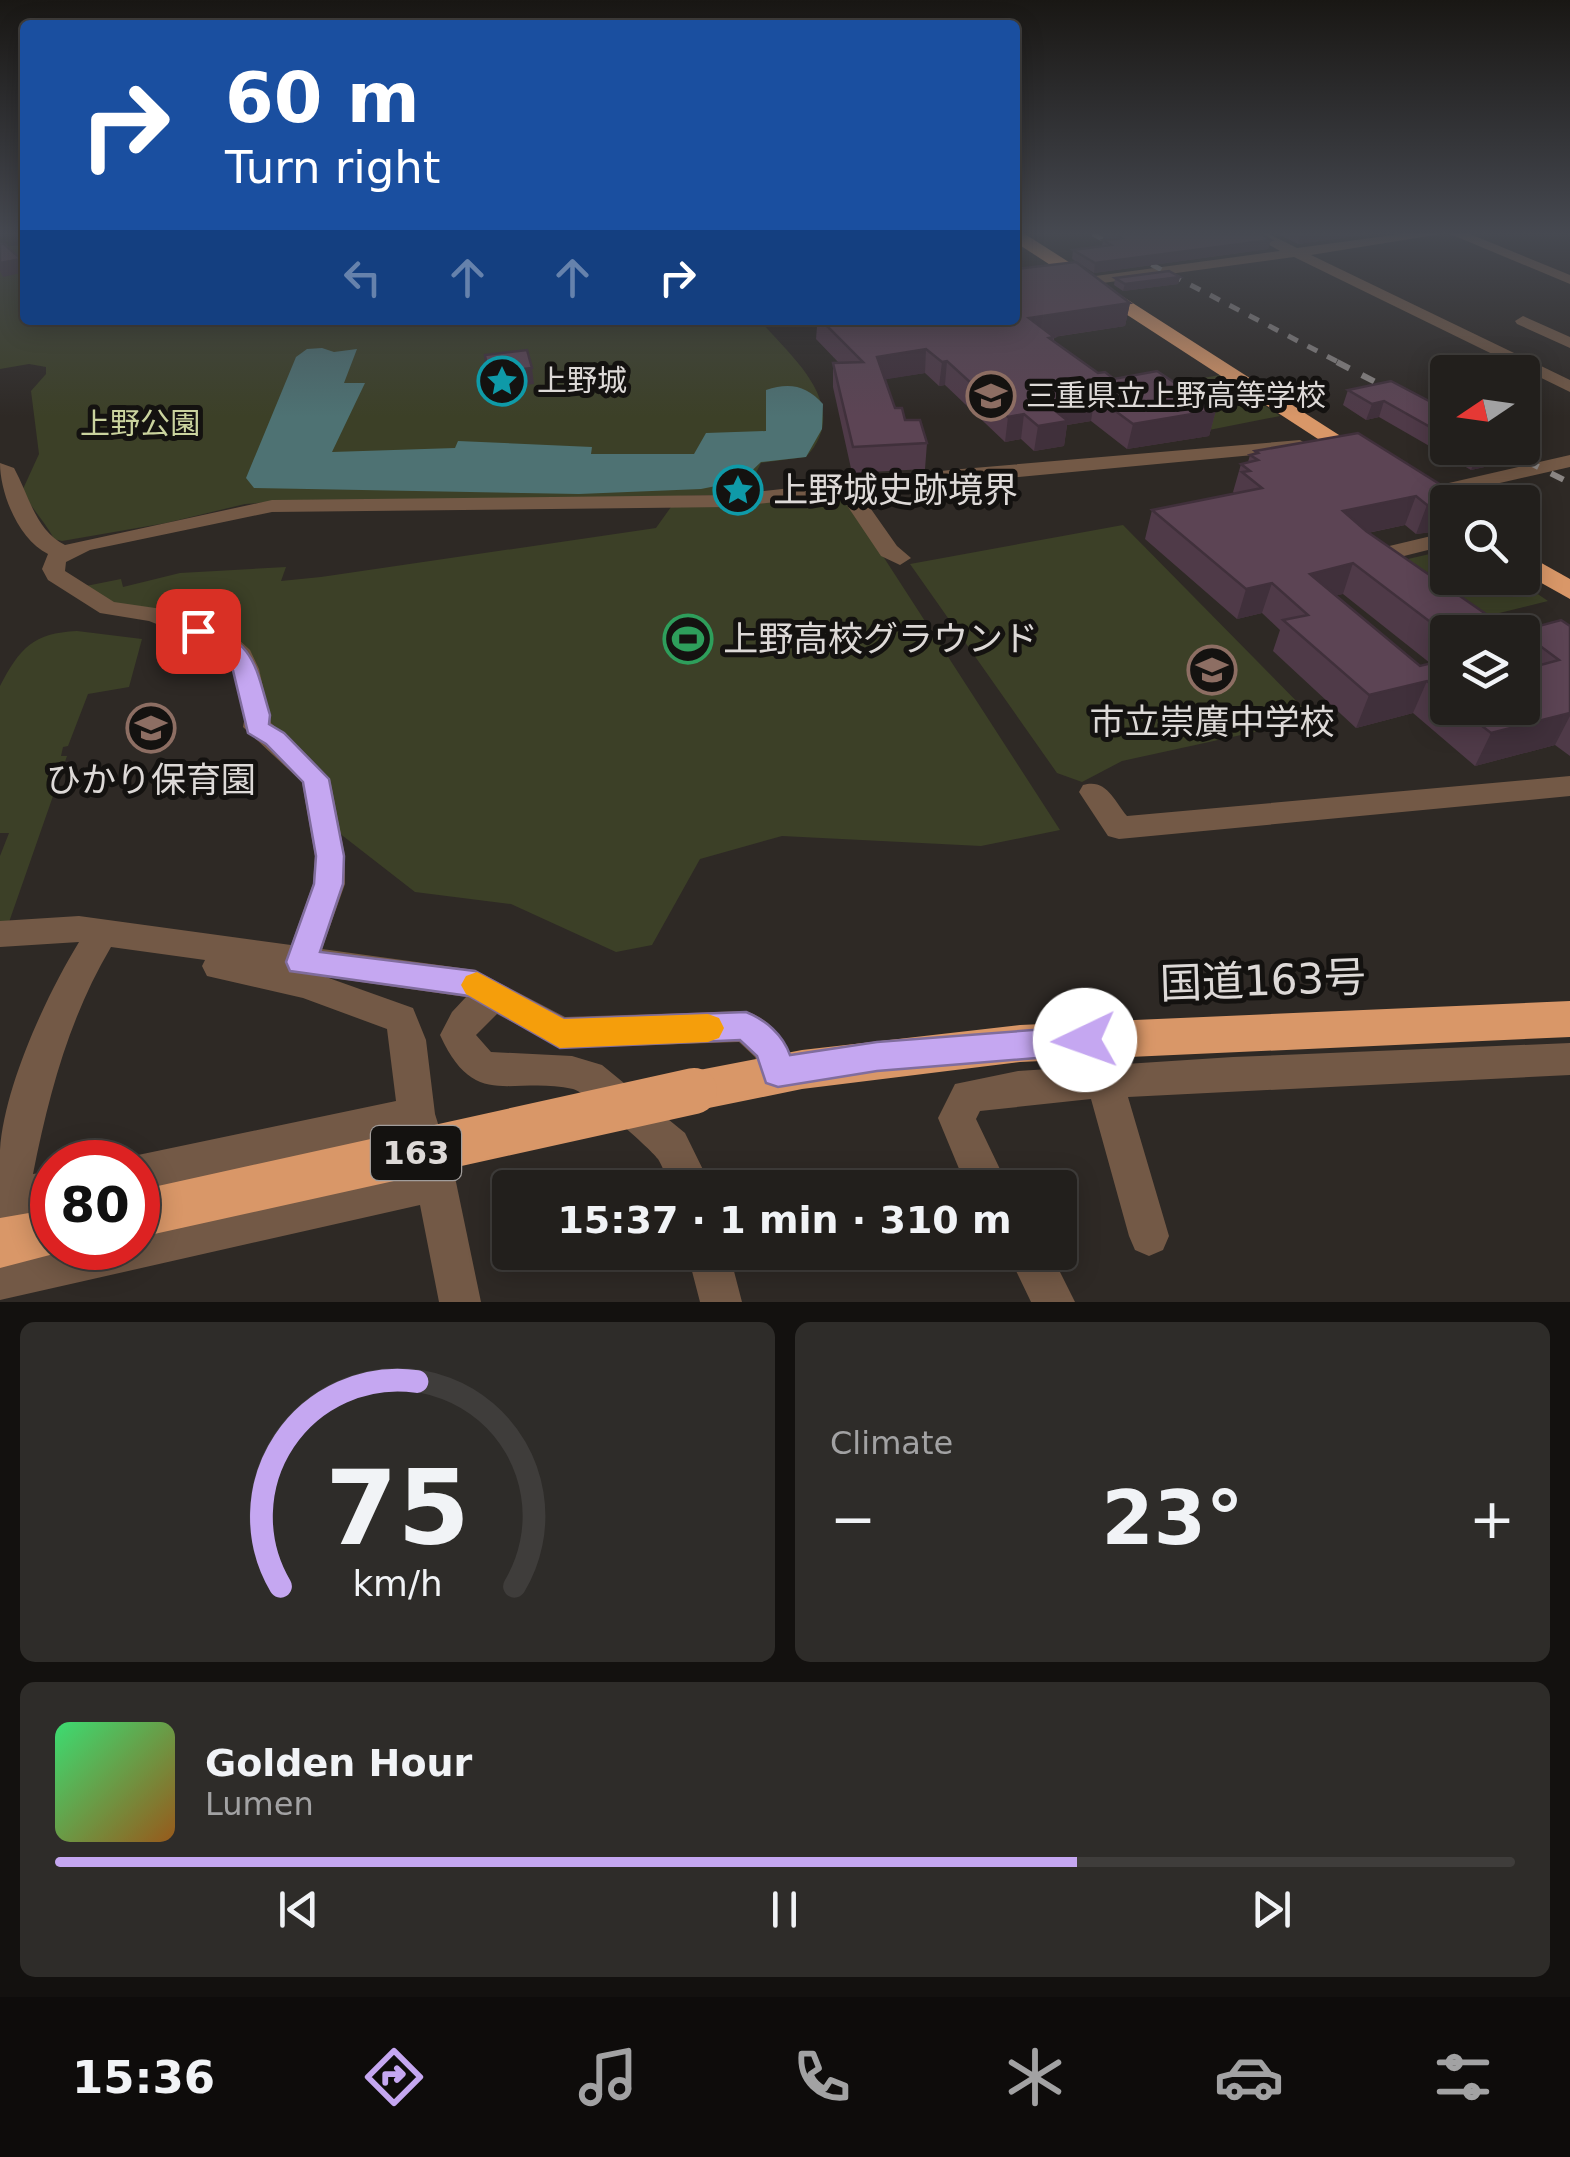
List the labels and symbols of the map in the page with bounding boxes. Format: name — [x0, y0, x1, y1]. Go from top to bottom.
place icon: 上野城 — [476, 355, 528, 407]
north arrow — [1430, 355, 1540, 465]
place label: 上野城 — [537, 363, 627, 398]
school or university icon: 三重県立上野高等学校 — [965, 370, 1017, 422]
place label: 三重県立上野高等学校 — [1026, 378, 1326, 413]
park label: 上野公園 — [80, 406, 200, 441]
place icon: 上野城史跡境界 — [712, 464, 764, 516]
place label: 上野城史跡境界 — [773, 470, 1018, 510]
pin — [156, 589, 241, 674]
sports icon: 上野高校グラウンド — [662, 613, 714, 665]
place label: 上野高校グラウンド — [723, 619, 1038, 659]
school or university icon: 市立崇廣中学校 — [1186, 644, 1238, 696]
school or university icon: ひかり保育園 — [125, 702, 177, 754]
place label: 市立崇廣中学校 — [1089, 702, 1335, 742]
place label: ひかり保育園 — [46, 760, 256, 800]
street label: 国道163号 — [1159, 952, 1367, 1009]
position arrow — [1033, 988, 1137, 1092]
road number: 163 — [371, 1126, 461, 1180]
speed limit sign: 80 — [30, 1140, 160, 1270]

